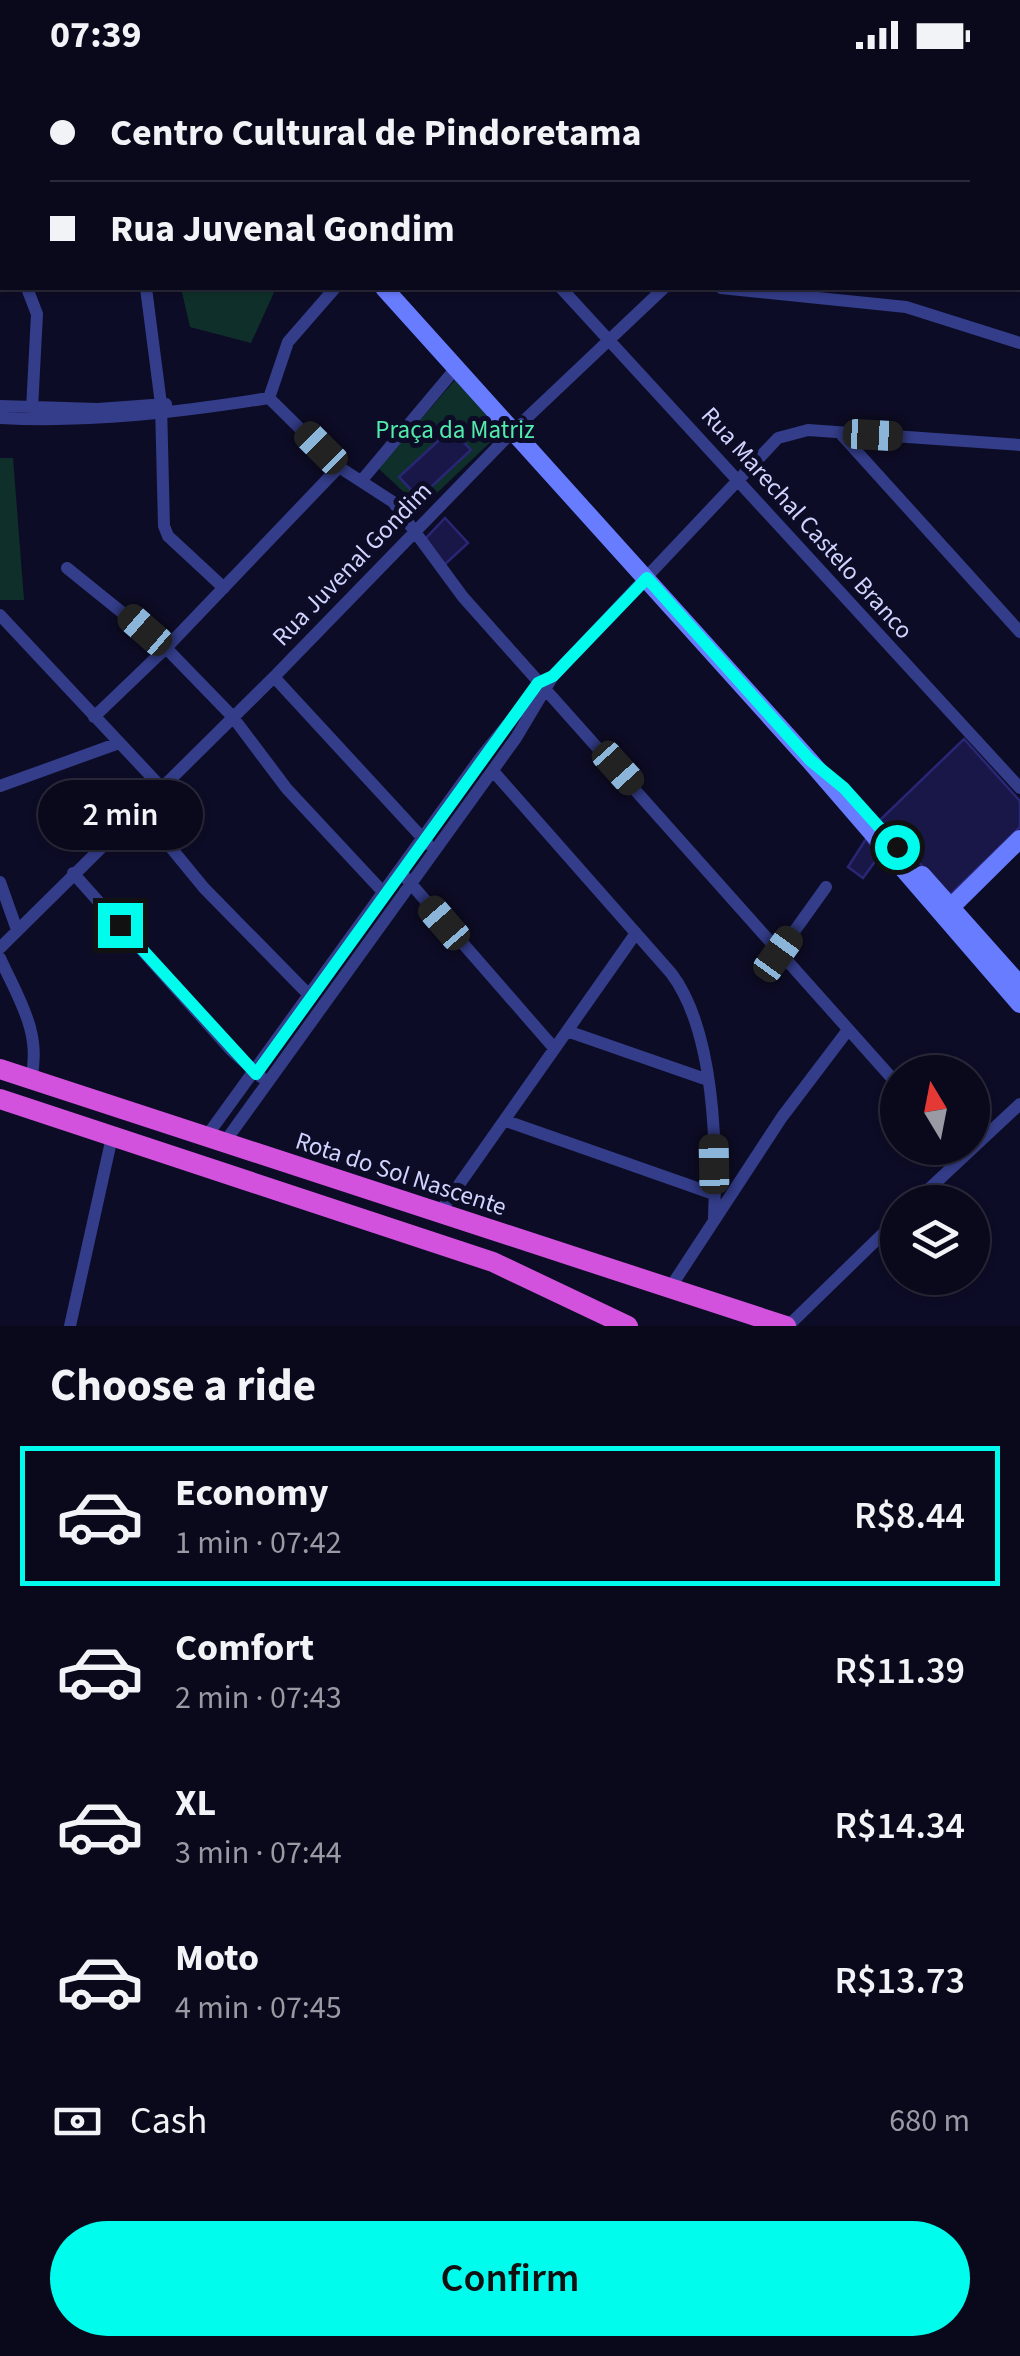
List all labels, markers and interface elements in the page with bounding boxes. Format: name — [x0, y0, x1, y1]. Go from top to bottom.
text: 07:39 — [50, 8, 142, 62]
text: Centro Cultural de Pindoretama — [110, 106, 642, 160]
text: Rua Juvenal Gondim — [110, 202, 455, 256]
street label: Rua Marechal Castelo Branco — [693, 399, 921, 647]
park label: Praça da Matriz — [375, 412, 535, 448]
car — [289, 416, 353, 480]
car — [842, 418, 904, 452]
street label: Rua Juvenal Gondim — [264, 474, 440, 654]
car — [113, 599, 177, 661]
car — [587, 736, 649, 800]
callout: 2 min — [38, 780, 202, 850]
text: 2 min — [82, 792, 159, 838]
route start — [875, 825, 920, 870]
car — [413, 891, 475, 955]
route end — [98, 903, 143, 948]
car — [748, 921, 808, 987]
north arrow — [880, 1055, 990, 1165]
map controls — [880, 1055, 990, 1295]
street label: Rota do Sol Nascente — [291, 1123, 511, 1225]
car — [698, 1134, 730, 1194]
button: layers — [880, 1185, 990, 1295]
text: Choose a ride — [50, 1354, 316, 1418]
text: Economy — [175, 1466, 328, 1520]
icon: car — [55, 1471, 145, 1561]
text: R$8.44 — [854, 1489, 965, 1543]
text: 1 min · 07:42 — [175, 1520, 342, 1566]
text: Comfort — [175, 1621, 314, 1675]
icon: car — [55, 1626, 145, 1716]
text: R$11.39 — [835, 1644, 965, 1698]
text: 2 min · 07:43 — [175, 1675, 342, 1721]
text: XL — [175, 1776, 216, 1830]
icon: car — [55, 1781, 145, 1871]
text: R$14.34 — [835, 1799, 965, 1853]
text: 3 min · 07:44 — [175, 1830, 342, 1876]
text: Moto — [175, 1931, 259, 1985]
icon: car — [55, 1936, 145, 2026]
text: R$13.73 — [835, 1954, 965, 2008]
text: 4 min · 07:45 — [175, 1985, 342, 2031]
icon: cash — [50, 2094, 105, 2149]
text: Cash — [130, 2094, 207, 2148]
text: 680 m — [889, 2098, 970, 2144]
button: Confirm — [50, 2221, 970, 2336]

